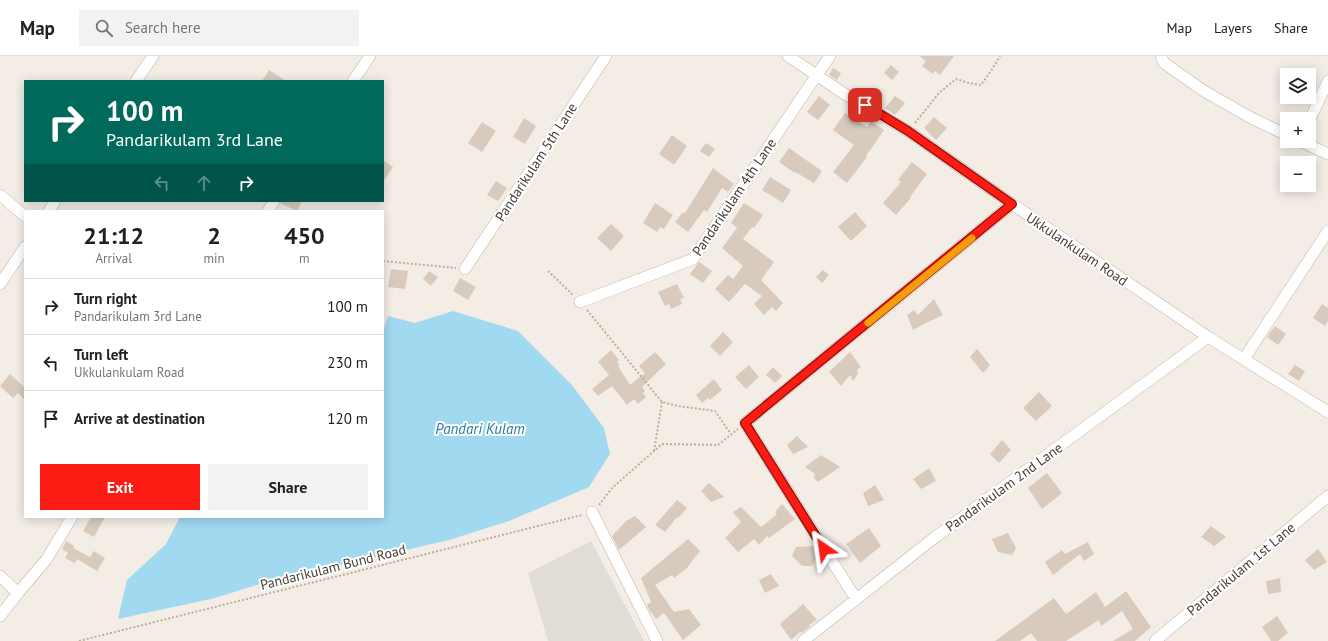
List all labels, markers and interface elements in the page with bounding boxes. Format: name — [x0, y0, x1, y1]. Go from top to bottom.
search box — [79, 10, 359, 46]
text: Map — [20, 16, 55, 40]
icon: search — [93, 17, 115, 39]
text: Search here — [125, 18, 201, 37]
text: Map — [1166, 19, 1192, 37]
text: Layers — [1214, 19, 1252, 37]
text: Share — [1274, 19, 1308, 37]
map controls — [1280, 68, 1316, 192]
button: layers — [1280, 68, 1316, 104]
pin — [848, 88, 882, 122]
text: 100 m — [106, 92, 183, 129]
icon: arrive — [854, 94, 876, 116]
icon: right — [40, 96, 92, 148]
street label: Pandarikulam 5th Lane — [491, 99, 581, 225]
button: + — [1280, 112, 1316, 148]
text: Pandarikulam 3rd Lane — [106, 128, 283, 151]
street label: Pandarikulam 4th Lane — [688, 135, 780, 259]
button: − — [1280, 156, 1316, 192]
icon: left — [151, 172, 173, 194]
icon: ahead — [193, 172, 215, 194]
icon: right — [235, 172, 257, 194]
street label: Ukkulankulam Road — [1023, 208, 1131, 290]
text: 21:12 — [83, 220, 144, 251]
text: 2 — [207, 220, 221, 251]
text: 450 — [284, 220, 325, 251]
text: Arrival — [96, 250, 132, 267]
text: min — [203, 250, 225, 267]
text: m — [299, 250, 310, 267]
text: Turn right — [74, 289, 137, 308]
icon: right — [40, 296, 62, 318]
text: 100 m — [327, 297, 368, 316]
text: Pandarikulam 3rd Lane — [74, 308, 202, 325]
text: Turn left — [74, 345, 128, 364]
icon: left — [40, 352, 62, 374]
text: 230 m — [327, 353, 368, 372]
text: Ukkulankulam Road — [74, 364, 184, 381]
icon: arrive — [40, 408, 62, 430]
text: Arrive at destination — [74, 409, 205, 428]
text: 120 m — [327, 409, 368, 428]
water label: Pandari Kulam — [435, 419, 525, 438]
street label: Pandarikulam 2nd Lane — [942, 438, 1066, 536]
button: Exit — [40, 464, 200, 510]
button: Share — [208, 464, 368, 510]
street label: Pandarikulam 1st Lane — [1183, 518, 1299, 620]
position arrow — [803, 528, 845, 570]
street label: Pandarikulam Bund Road — [258, 540, 408, 594]

